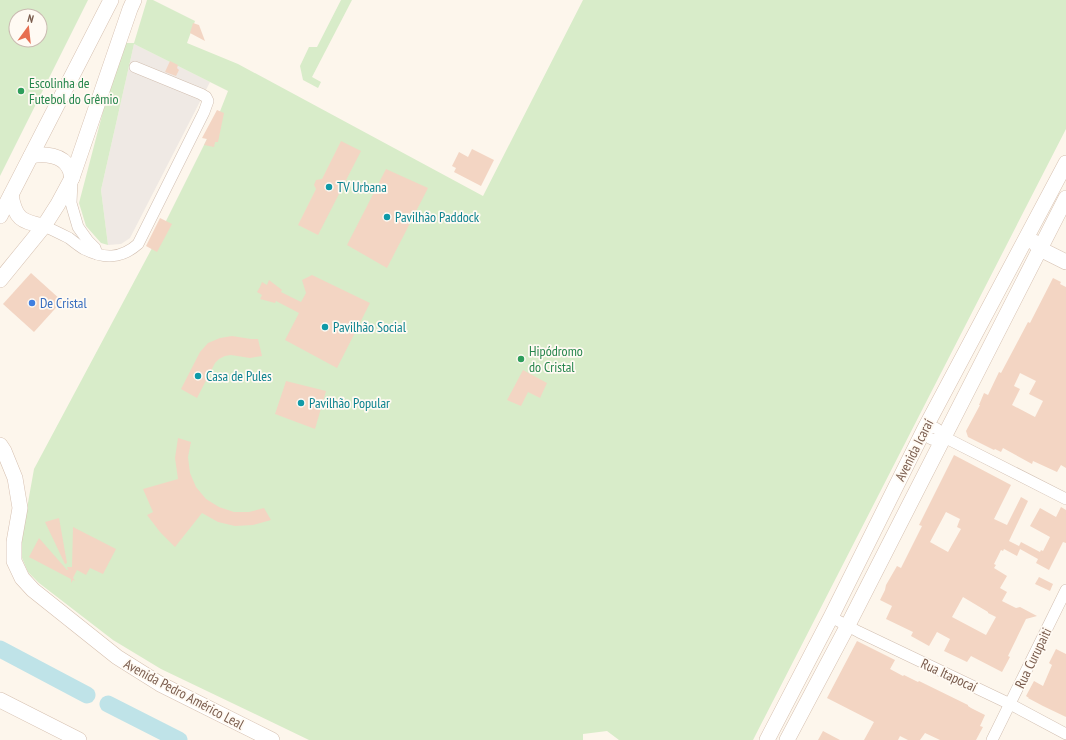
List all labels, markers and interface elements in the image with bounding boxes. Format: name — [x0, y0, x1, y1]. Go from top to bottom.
north arrow — [8, 8, 48, 48]
text: N — [26, 11, 35, 26]
place label: Escolinha de Futebol do Grêmio — [29, 74, 119, 108]
marker: Escolinha de Futebol do Grêmio — [16, 86, 26, 96]
place label: TV Urbana — [337, 178, 387, 196]
marker: TV Urbana — [324, 182, 334, 192]
place label: Pavilhão Paddock — [395, 208, 480, 226]
marker: Pavilhão Paddock — [382, 212, 392, 222]
place label: De Cristal — [40, 294, 87, 312]
marker: De Cristal — [27, 298, 37, 308]
place label: Pavilhão Social — [333, 318, 407, 336]
marker: Pavilhão Social — [320, 322, 330, 332]
place label: Hipódromo do Cristal — [529, 342, 583, 376]
marker: Hipódromo do Cristal — [516, 354, 526, 364]
place label: Casa de Pules — [206, 367, 272, 385]
marker: Casa de Pules — [193, 371, 203, 381]
place label: Pavilhão Popular — [309, 394, 390, 412]
marker: Pavilhão Popular — [296, 398, 306, 408]
street label: Avenida Icaraí — [891, 416, 937, 484]
street label: Rua Curupaiti — [1011, 625, 1055, 691]
street label: Rua Itapocaí — [918, 654, 980, 696]
street label: Avenida Pedro Américo Leal — [121, 655, 248, 734]

